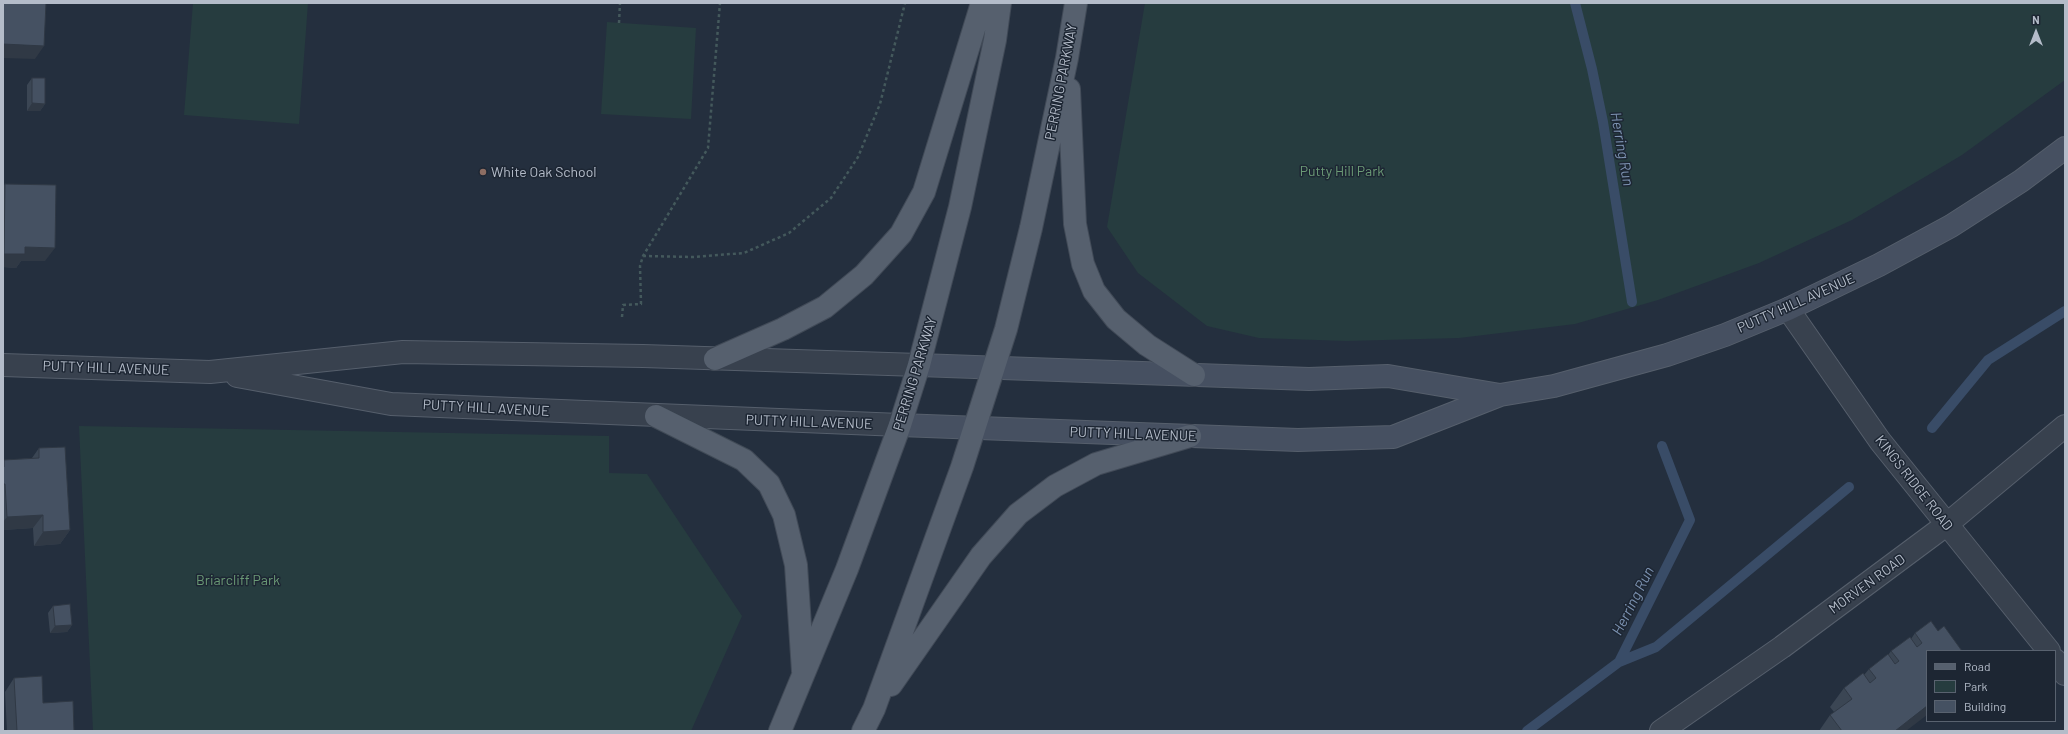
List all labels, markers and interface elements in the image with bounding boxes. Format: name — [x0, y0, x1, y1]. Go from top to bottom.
north arrow — [2016, 12, 2056, 52]
text: N — [2032, 13, 2040, 26]
street label: PERRING PARKWAY — [1041, 22, 1081, 142]
water label: Herring Run — [1607, 111, 1637, 187]
park label: Putty Hill Park — [1300, 163, 1384, 179]
place label: White Oak School — [491, 164, 597, 180]
marker: White Oak School — [478, 167, 488, 177]
street label: PUTTY HILL AVENUE — [1735, 270, 1857, 336]
street label: PERRING PARKWAY — [890, 315, 940, 433]
street label: PUTTY HILL AVENUE — [42, 357, 170, 379]
street label: PUTTY HILL AVENUE — [422, 396, 550, 420]
street label: PUTTY HILL AVENUE — [745, 411, 873, 433]
street label: PUTTY HILL AVENUE — [1069, 423, 1197, 445]
street label: KINGS RIDGE ROAD — [1872, 432, 1956, 534]
street label: MORVEN ROAD — [1826, 551, 1908, 617]
water label: Herring Run — [1608, 564, 1658, 638]
park label: Briarcliff Park — [196, 572, 280, 588]
legend — [1926, 650, 2056, 722]
text: Road — [1964, 659, 1991, 673]
text: Park — [1964, 679, 1988, 693]
text: Building — [1964, 699, 2006, 713]

